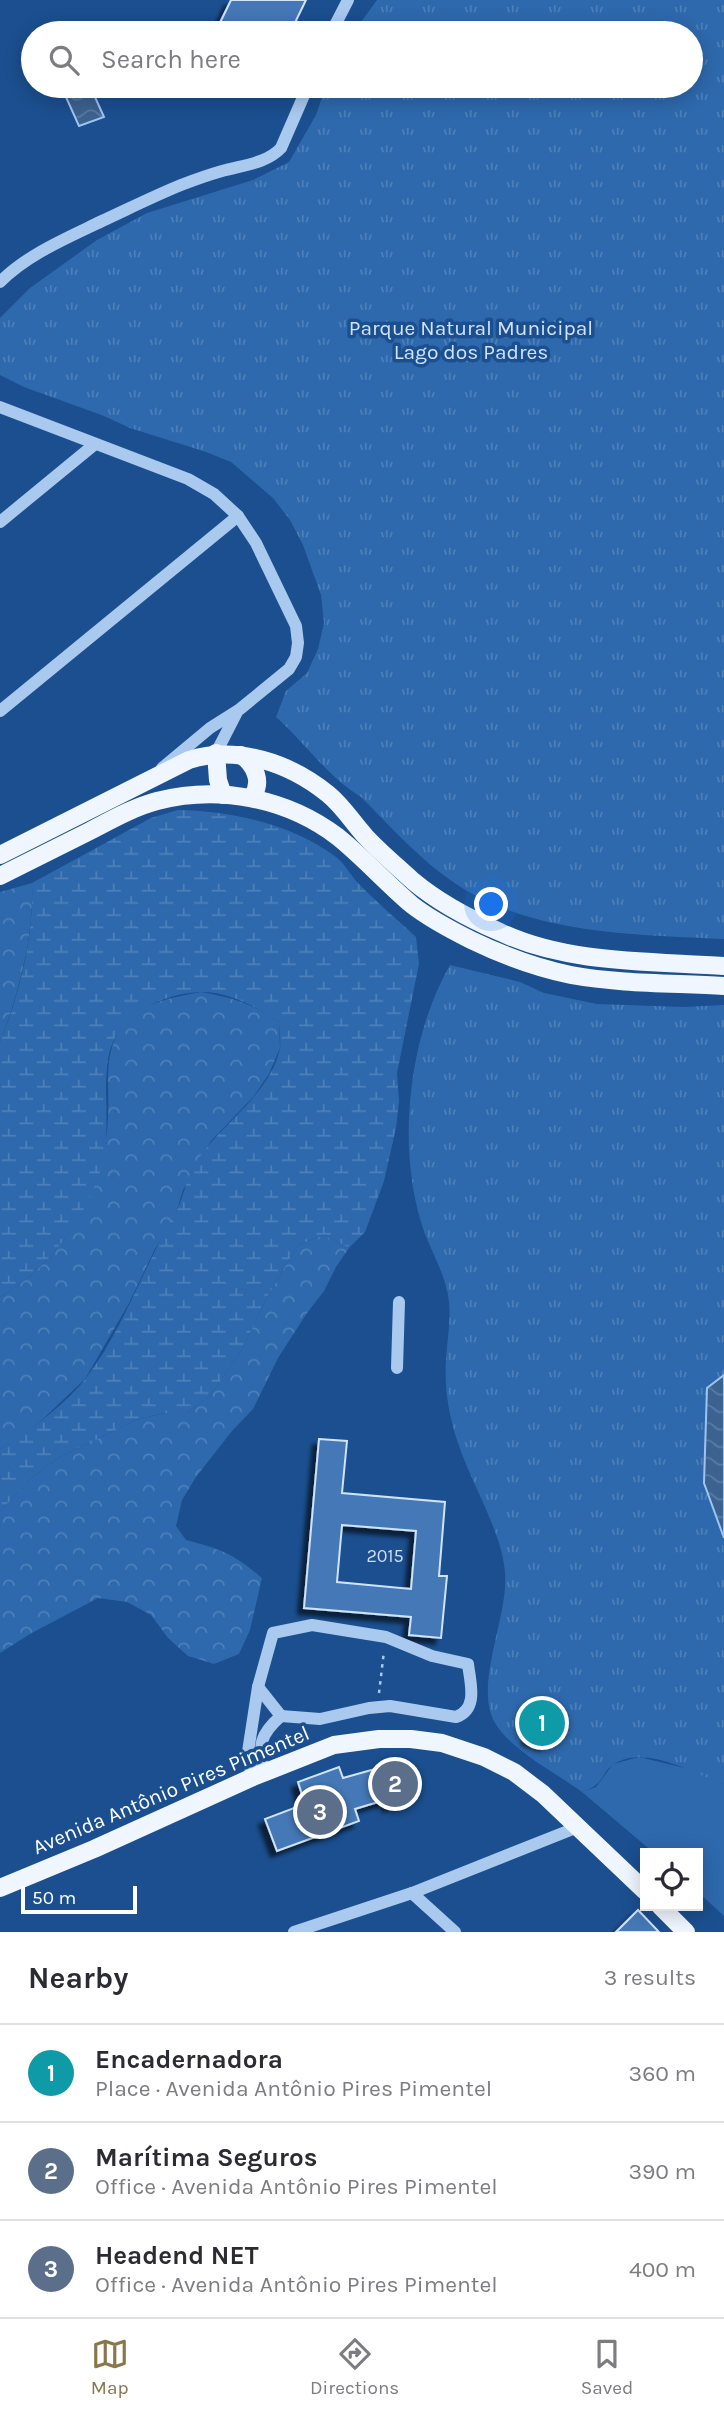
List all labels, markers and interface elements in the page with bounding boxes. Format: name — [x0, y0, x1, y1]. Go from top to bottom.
search box — [21, 21, 703, 98]
icon: search — [45, 41, 83, 79]
text: Search here — [101, 44, 241, 75]
park label: Parque Natural Municipal Lago dos Padres — [349, 316, 593, 364]
your location — [474, 887, 508, 921]
house number: 2015 — [366, 1545, 404, 1567]
pin: 1 — [519, 1697, 565, 1749]
street label: Avenida Antônio Pires Pimentel — [29, 1721, 313, 1859]
pin: 2 — [372, 1758, 418, 1810]
pin: 3 — [297, 1786, 343, 1838]
map controls — [640, 1848, 703, 1911]
button: locate — [640, 1848, 703, 1911]
scale bar — [21, 1883, 136, 1915]
text: 50 m — [32, 1887, 76, 1909]
text: Nearby — [28, 1960, 128, 1996]
text: 3 results — [604, 1964, 696, 1991]
text: Encadernadora — [95, 2044, 283, 2075]
text: 1 — [47, 2060, 55, 2087]
text: 360 m — [629, 2060, 696, 2087]
text: Place · Avenida Antônio Pires Pimentel — [95, 2075, 492, 2102]
text: Marítima Seguros — [95, 2142, 317, 2173]
text: 2 — [44, 2158, 58, 2185]
text: 390 m — [628, 2158, 696, 2185]
text: Office · Avenida Antônio Pires Pimentel — [95, 2173, 498, 2200]
text: Headend NET — [95, 2240, 259, 2271]
text: 3 — [44, 2256, 58, 2283]
text: 400 m — [629, 2256, 696, 2283]
text: Office · Avenida Antônio Pires Pimentel — [95, 2271, 498, 2298]
tab: Map — [91, 2335, 129, 2399]
tab: Directions — [310, 2335, 399, 2399]
tab: Saved — [581, 2335, 633, 2399]

